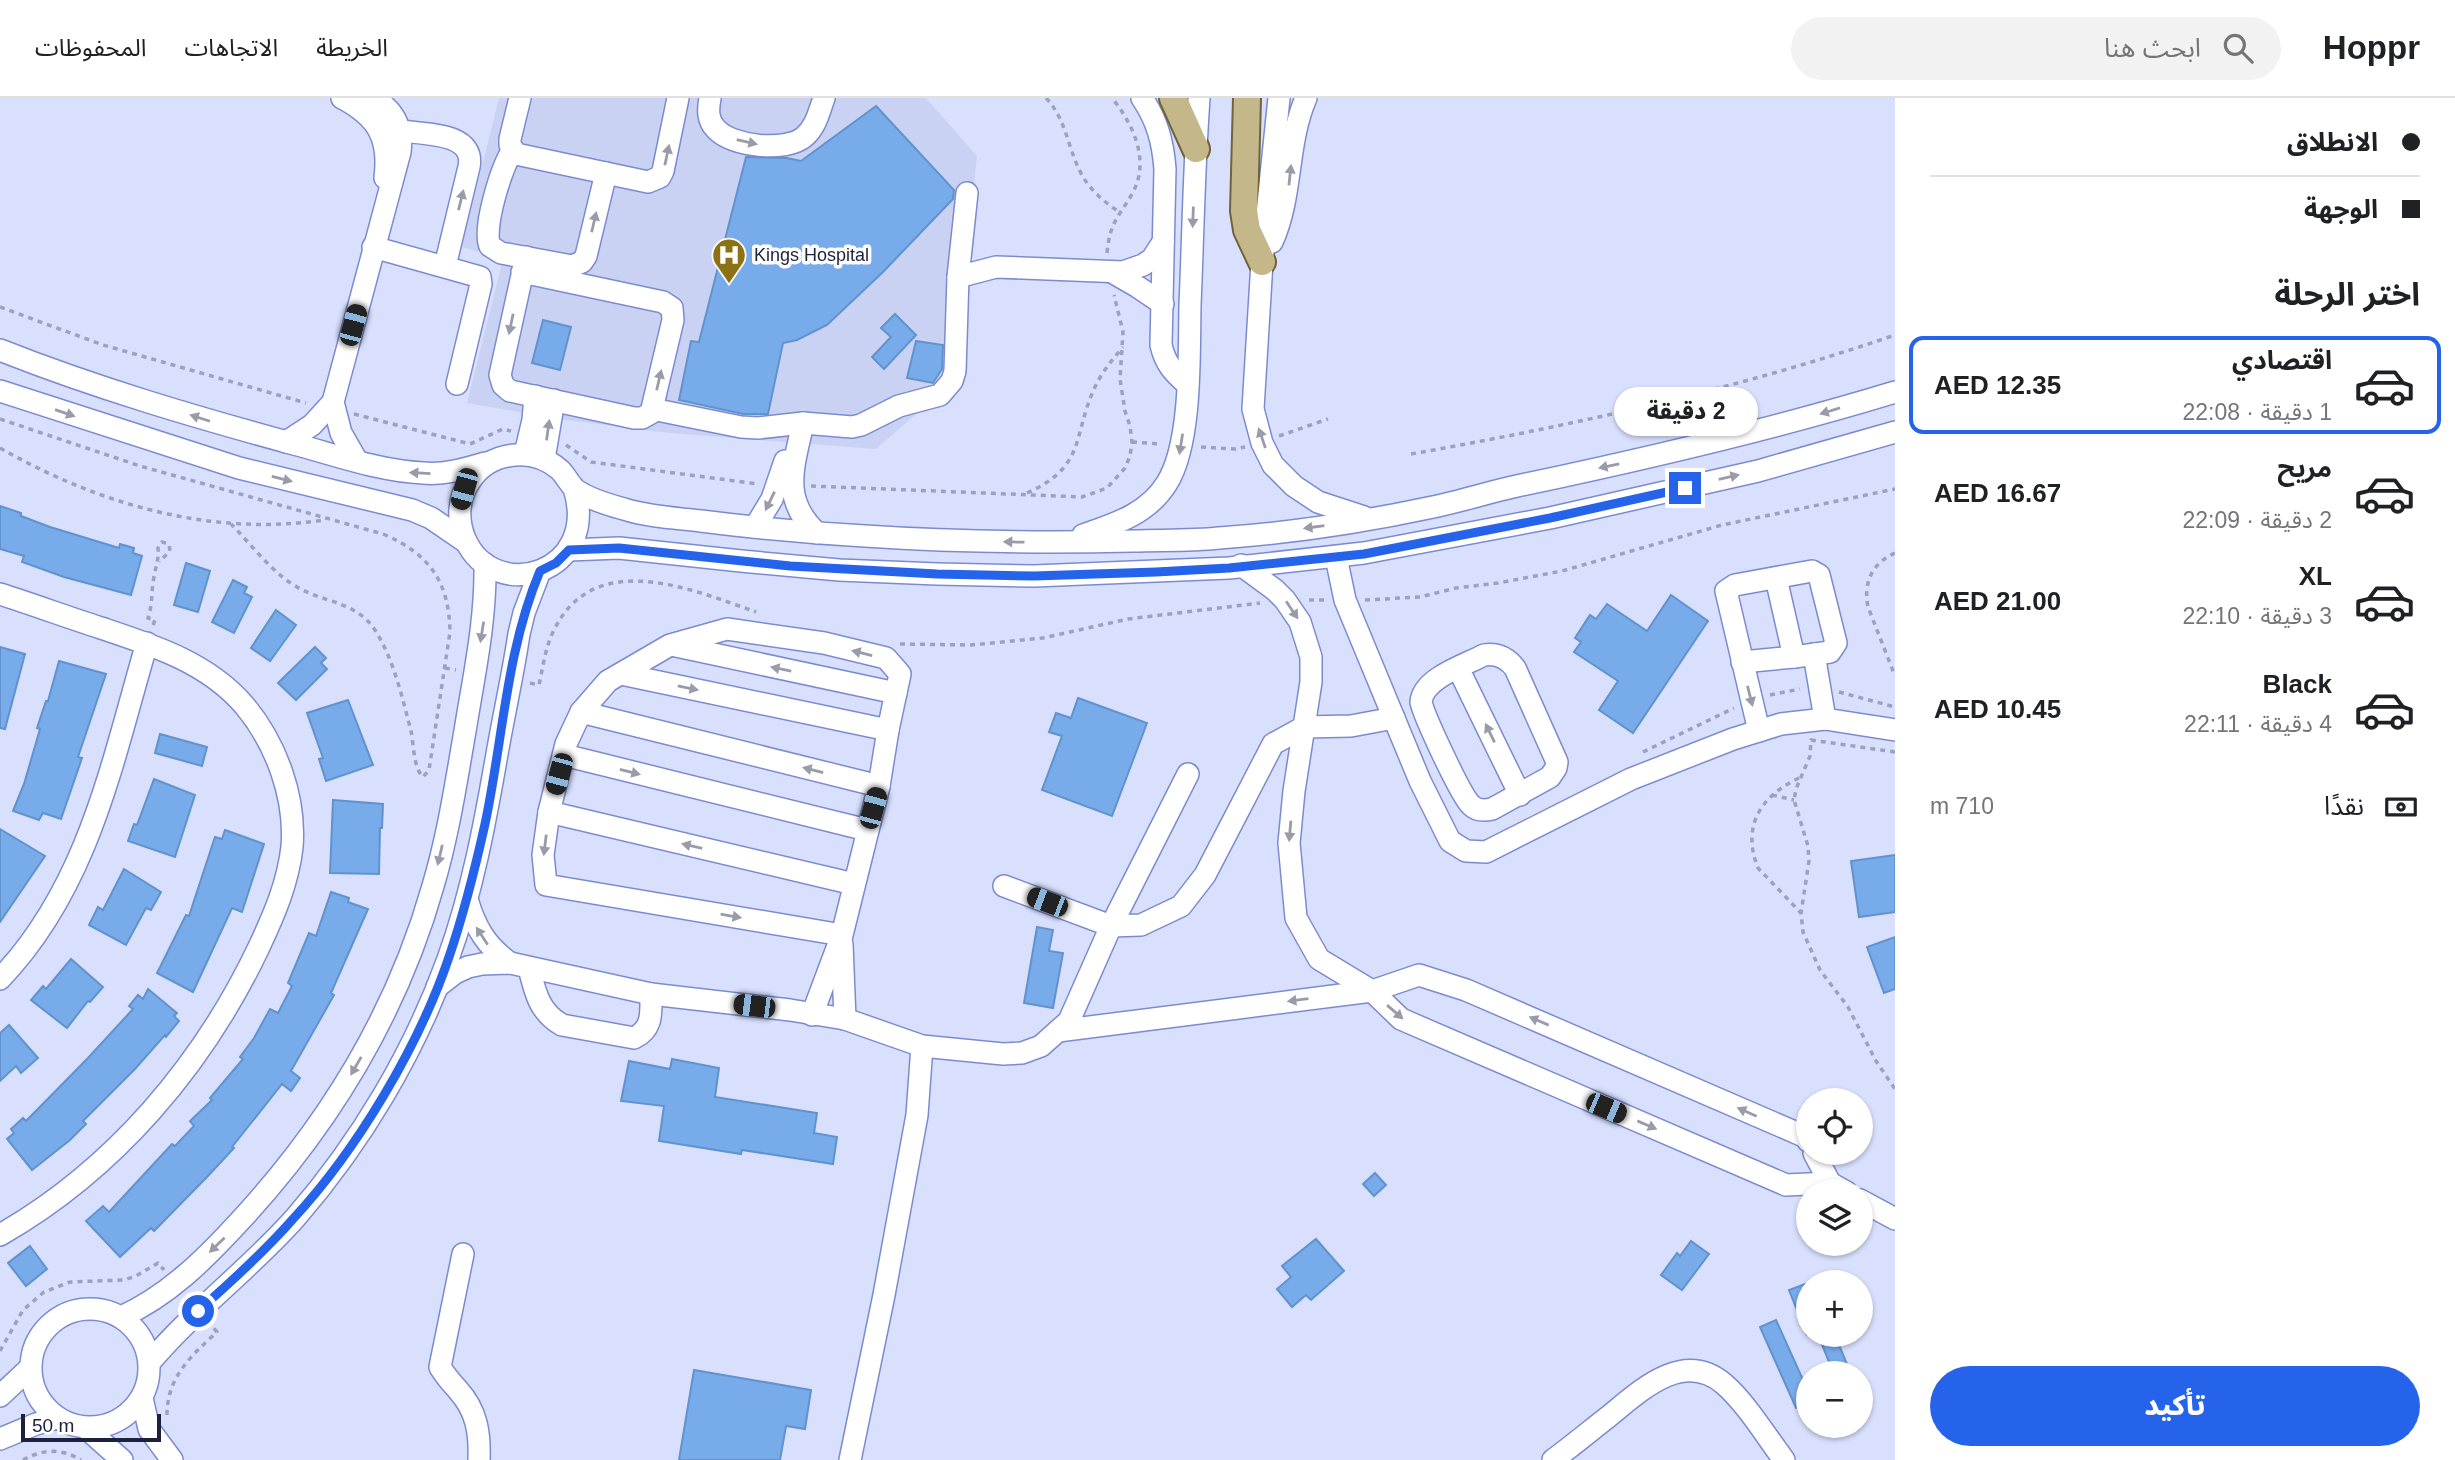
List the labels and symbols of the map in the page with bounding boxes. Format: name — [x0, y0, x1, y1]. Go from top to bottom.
one-way arrow — [737, 137, 759, 148]
one-way arrow — [661, 144, 672, 166]
one-way arrow — [1285, 164, 1296, 186]
one-way arrow — [456, 189, 467, 211]
one-way arrow — [1188, 206, 1199, 228]
one-way arrow — [589, 211, 600, 233]
hospital icon: Kings Hospital — [710, 236, 748, 285]
place label: Kings Hospital — [754, 245, 869, 265]
car — [338, 302, 369, 348]
one-way arrow — [505, 313, 516, 335]
one-way arrow — [654, 369, 665, 391]
callout: 2 دقيقة — [1613, 386, 1757, 436]
one-way arrow — [1819, 407, 1840, 417]
one-way arrow — [54, 408, 75, 419]
one-way arrow — [190, 412, 211, 422]
one-way arrow — [543, 418, 554, 440]
one-way arrow — [1256, 428, 1267, 449]
one-way arrow — [1175, 433, 1186, 455]
one-way arrow — [1598, 461, 1620, 472]
car — [449, 466, 480, 512]
one-way arrow — [409, 467, 431, 478]
route end — [1669, 472, 1701, 504]
one-way arrow — [1718, 472, 1740, 483]
one-way arrow — [271, 474, 293, 485]
one-way arrow — [765, 491, 776, 511]
one-way arrow — [1303, 521, 1325, 532]
one-way arrow — [1003, 536, 1025, 548]
one-way arrow — [1285, 600, 1298, 619]
one-way arrow — [476, 621, 487, 643]
one-way arrow — [851, 647, 873, 658]
one-way arrow — [770, 663, 792, 674]
one-way arrow — [677, 682, 699, 693]
one-way arrow — [1745, 685, 1756, 707]
one-way arrow — [1484, 723, 1495, 743]
car — [544, 751, 575, 797]
one-way arrow — [802, 764, 824, 775]
one-way arrow — [619, 767, 641, 778]
car — [858, 785, 889, 831]
one-way arrow — [1284, 821, 1295, 843]
one-way arrow — [539, 834, 550, 856]
one-way arrow — [681, 840, 703, 851]
one-way arrow — [435, 844, 446, 866]
car — [1024, 885, 1071, 919]
one-way arrow — [720, 911, 742, 922]
one-way arrow — [476, 926, 489, 946]
car — [732, 993, 777, 1019]
one-way arrow — [1287, 995, 1309, 1006]
one-way arrow — [1386, 1004, 1404, 1020]
one-way arrow — [1528, 1015, 1549, 1026]
one-way arrow — [350, 1056, 362, 1075]
car — [1583, 1090, 1630, 1126]
one-way arrow — [1737, 1106, 1757, 1118]
one-way arrow — [1636, 1120, 1657, 1131]
one-way arrow — [209, 1236, 226, 1252]
route start — [182, 1295, 214, 1327]
scale bar — [21, 1411, 161, 1443]

